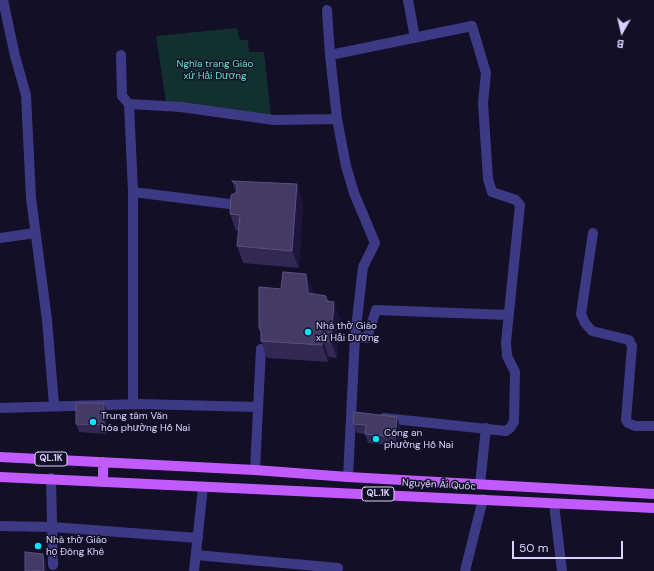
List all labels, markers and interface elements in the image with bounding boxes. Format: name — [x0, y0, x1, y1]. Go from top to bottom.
north arrow — [602, 12, 642, 52]
text: B — [616, 36, 625, 51]
park label: Nghĩa trang Giáo xứ Hải Dương — [177, 58, 253, 82]
place label: Nhà thờ Giáo xứ Hải Dương — [316, 320, 379, 344]
marker: Nhà thờ Giáo xứ Hải Dương — [303, 327, 313, 337]
place label: Trung tâm Văn hóa phường Hố Nai — [101, 410, 190, 434]
marker: Trung tâm Văn hóa phường Hố Nai — [88, 417, 98, 427]
place label: Công an phường Hố Nai — [384, 427, 453, 450]
marker: Công an phường Hố Nai — [371, 434, 381, 444]
road number: QL.1K — [35, 452, 67, 466]
street label: Nguyễn Ái Quốc — [402, 477, 476, 493]
road number: QL.1K — [362, 487, 394, 501]
scale bar — [514, 533, 625, 559]
place label: Nhà thờ Giáo họ Đông Khê — [46, 534, 107, 558]
text: 50 m — [519, 540, 548, 556]
marker: Nhà thờ Giáo họ Đông Khê — [33, 541, 43, 551]

